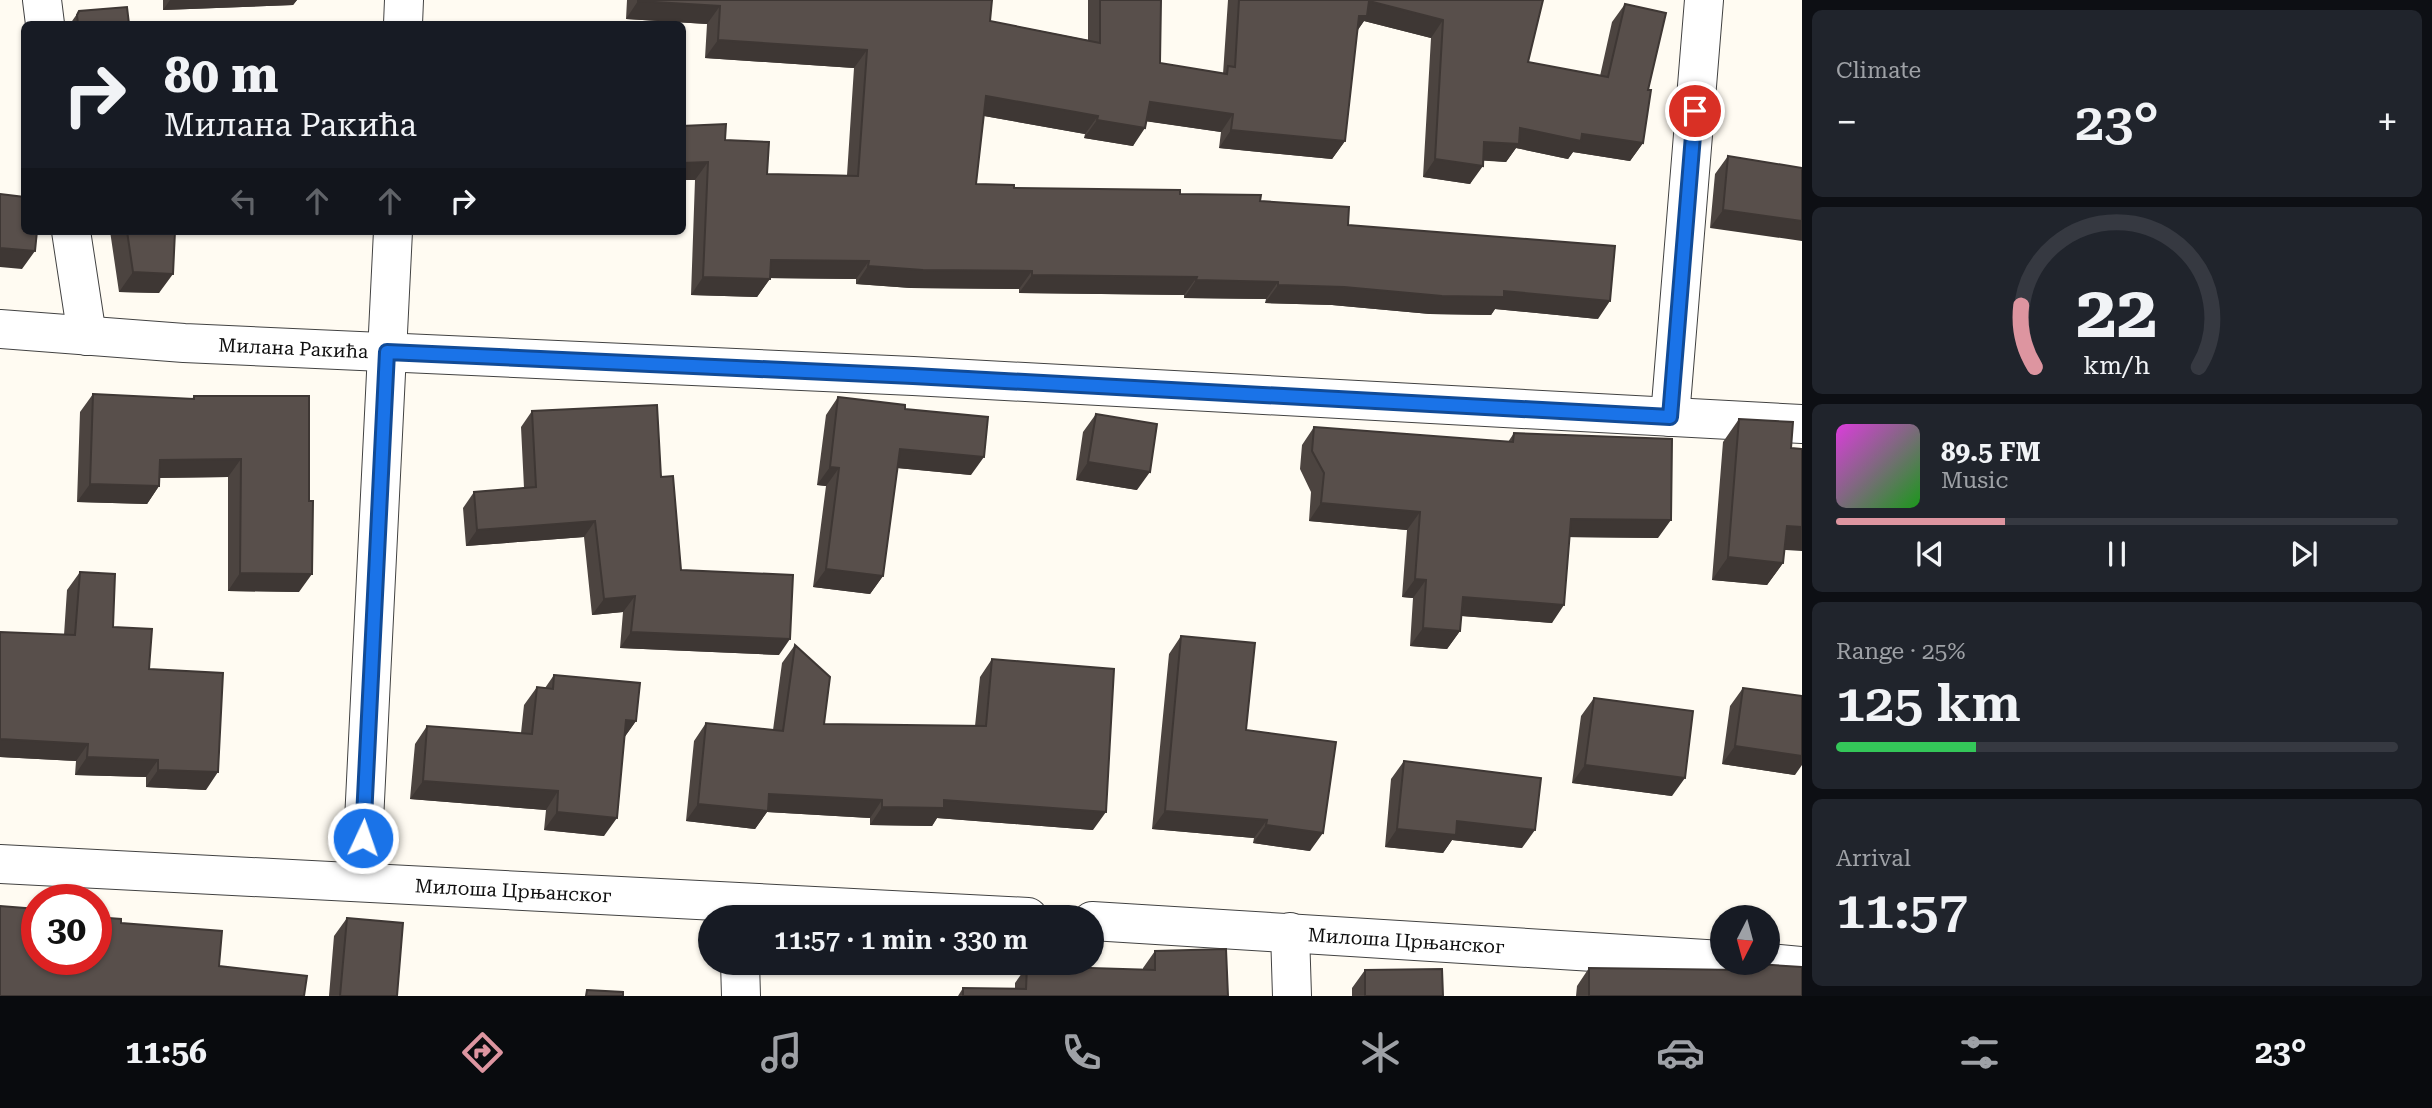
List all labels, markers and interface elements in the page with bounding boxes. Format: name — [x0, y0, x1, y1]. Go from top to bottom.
text: 80 m — [164, 47, 279, 104]
icon: right — [49, 49, 140, 140]
text: Climate — [1836, 57, 1921, 84]
pin — [1665, 81, 1725, 141]
icon: arrive — [1676, 92, 1714, 130]
text: 23° — [2075, 92, 2159, 153]
text: − — [1836, 100, 1857, 144]
text: + — [2377, 100, 2398, 144]
text: Милана Ракића — [164, 106, 417, 144]
icon: left — [225, 182, 263, 220]
icon: ahead — [298, 182, 336, 220]
icon: ahead — [371, 182, 409, 220]
icon: right — [444, 182, 482, 220]
text: 22 — [2076, 270, 2158, 355]
street label: Милана Ракића — [218, 334, 370, 363]
text: km/h — [2084, 351, 2150, 380]
text: 89.5 FM — [1941, 437, 2041, 467]
text: Music — [1941, 467, 2008, 494]
icon: previous — [1911, 535, 1949, 573]
icon: pause — [2098, 535, 2136, 573]
icon: next — [2285, 535, 2323, 573]
text: Range · 25% — [1836, 638, 1965, 665]
text: 125 km — [1836, 673, 2021, 734]
position arrow — [326, 801, 400, 875]
text: Arrival — [1836, 845, 1911, 872]
street label: Милоша Црњанског — [414, 874, 612, 908]
text: 11:57 — [1836, 880, 1968, 941]
speed limit sign: 30 — [21, 884, 112, 975]
north arrow — [1710, 905, 1780, 975]
map controls — [1710, 905, 1780, 975]
street label: Милоша Црњанског — [1307, 923, 1506, 959]
text: 11:57 · 1 min · 330 m — [774, 925, 1028, 955]
icon: directions — [458, 1028, 507, 1077]
icon: music — [757, 1028, 806, 1077]
icon: phone — [1057, 1028, 1106, 1077]
icon: climate — [1356, 1028, 1405, 1077]
icon: car — [1656, 1028, 1705, 1077]
icon: filters — [1955, 1028, 2004, 1077]
text: 11:56 — [125, 1033, 207, 1071]
text: 23° — [2255, 1033, 2307, 1071]

